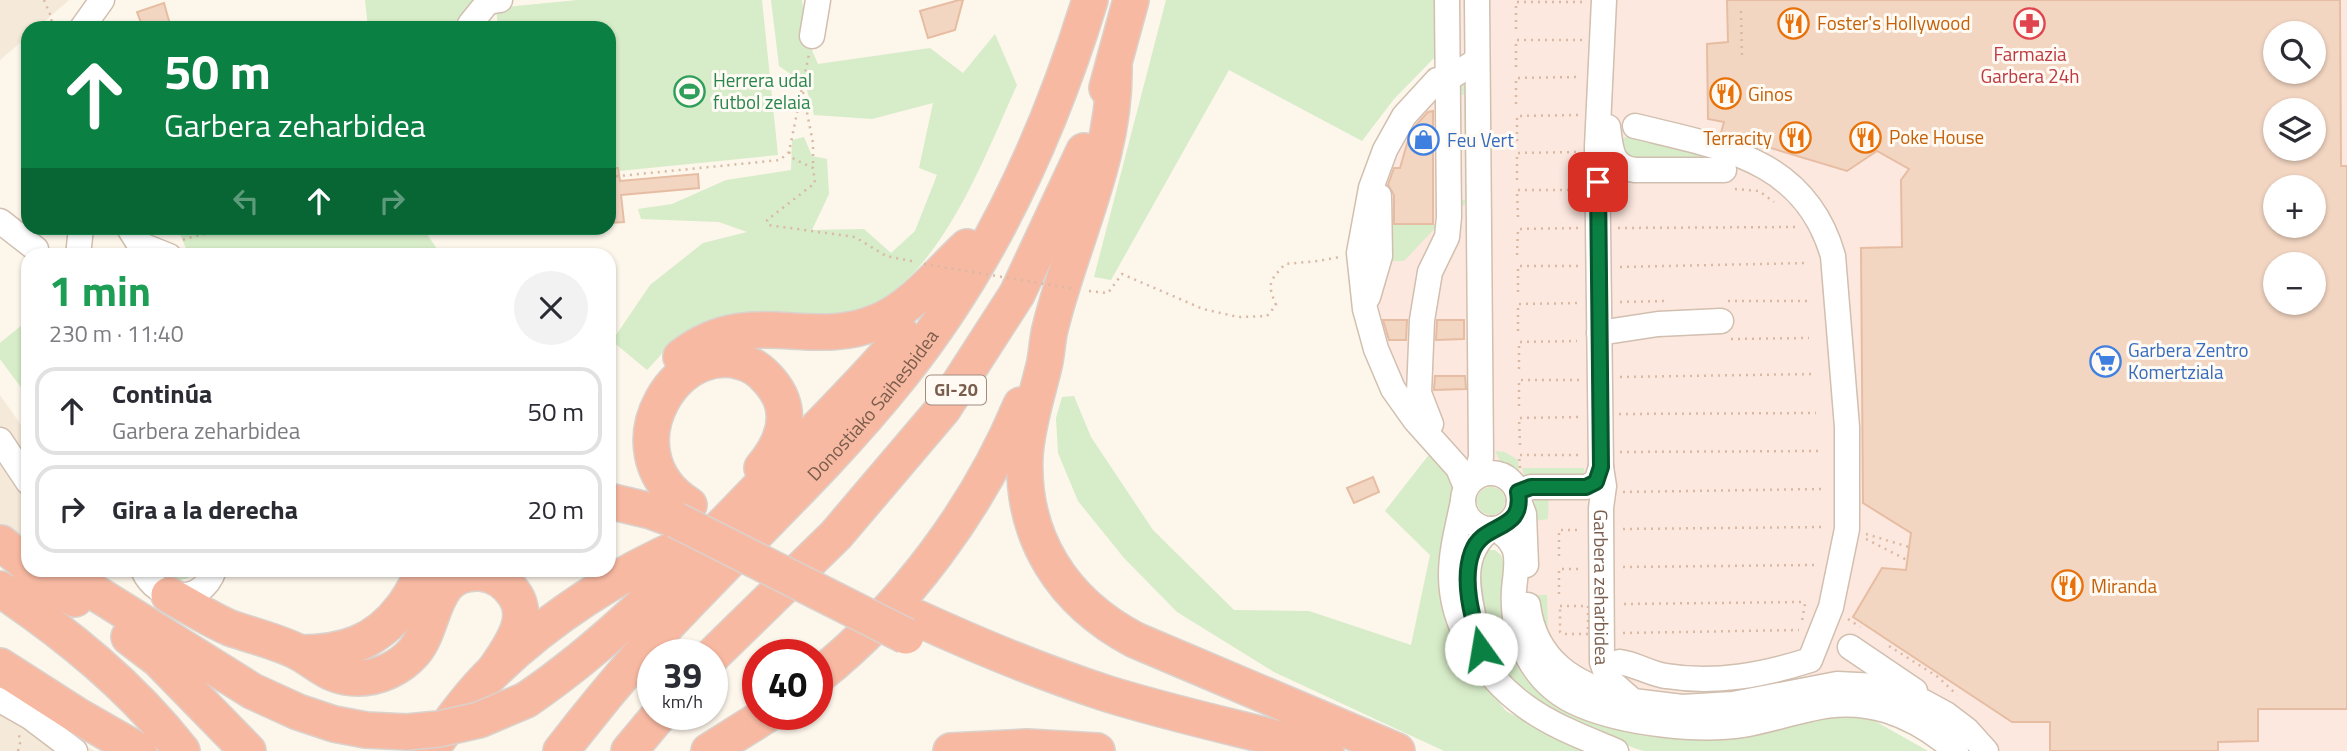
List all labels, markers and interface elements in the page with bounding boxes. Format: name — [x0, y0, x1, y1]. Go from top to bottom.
restaurant icon: Foster's Hollywood — [1777, 6, 1811, 40]
pharmacy icon: Farmazia Garbera 24h — [2013, 6, 2047, 40]
place label: Foster's Hollywood — [1817, 8, 1970, 37]
map controls — [2263, 21, 2326, 315]
button: search — [2263, 21, 2326, 84]
text: 50 m — [164, 33, 271, 108]
place label: Farmazia Garbera 24h — [1980, 39, 2080, 90]
icon: ahead — [49, 49, 140, 140]
place label: Herrera udal futbol zelaia — [713, 65, 812, 116]
sports icon: Herrera udal futbol zelaia — [673, 74, 707, 108]
restaurant icon: Ginos — [1708, 77, 1742, 111]
place label: Ginos — [1748, 79, 1793, 108]
button: layers — [2263, 98, 2326, 161]
text: Garbera zeharbidea — [164, 101, 426, 149]
restaurant icon: Poke House — [1849, 120, 1883, 154]
restaurant icon: Terracity — [1778, 121, 1812, 155]
place label: Poke House — [1889, 122, 1984, 151]
shop icon: Feu Vert — [1407, 123, 1441, 157]
place label: Terracity — [1703, 123, 1772, 152]
place label: Feu Vert — [1447, 125, 1514, 154]
pin — [1568, 152, 1628, 212]
icon: arrive — [1579, 163, 1617, 201]
button: + — [2263, 175, 2326, 238]
icon: left — [227, 182, 265, 220]
icon: ahead — [300, 182, 338, 220]
icon: right — [373, 182, 411, 220]
button: − — [2263, 252, 2326, 315]
text: 1 min — [49, 258, 151, 322]
button: close — [514, 271, 588, 345]
text: 230 m · 11:40 — [49, 316, 184, 351]
street label: Donostiako Saihesbidea — [800, 323, 945, 487]
place label: Garbera Zentro Komertziala — [2128, 335, 2248, 386]
supermarket icon: Garbera Zentro Komertziala — [2088, 344, 2122, 378]
text: Continúa — [112, 374, 212, 413]
road number: GI-20 — [926, 376, 986, 404]
icon: ahead — [53, 392, 91, 430]
text: 50 m — [527, 392, 584, 431]
text: Garbera zeharbidea — [112, 413, 300, 448]
icon: right — [53, 490, 91, 528]
text: Gira a la derecha — [112, 490, 298, 529]
text: 20 m — [527, 490, 584, 529]
street label: Garbera zeharbidea — [1587, 509, 1617, 666]
restaurant icon: Miranda — [2051, 569, 2085, 603]
place label: Miranda — [2091, 571, 2157, 600]
position arrow — [1444, 612, 1518, 686]
speed limit sign: 40 — [742, 639, 833, 730]
text: 39 — [663, 648, 702, 702]
text: km/h — [662, 688, 703, 715]

